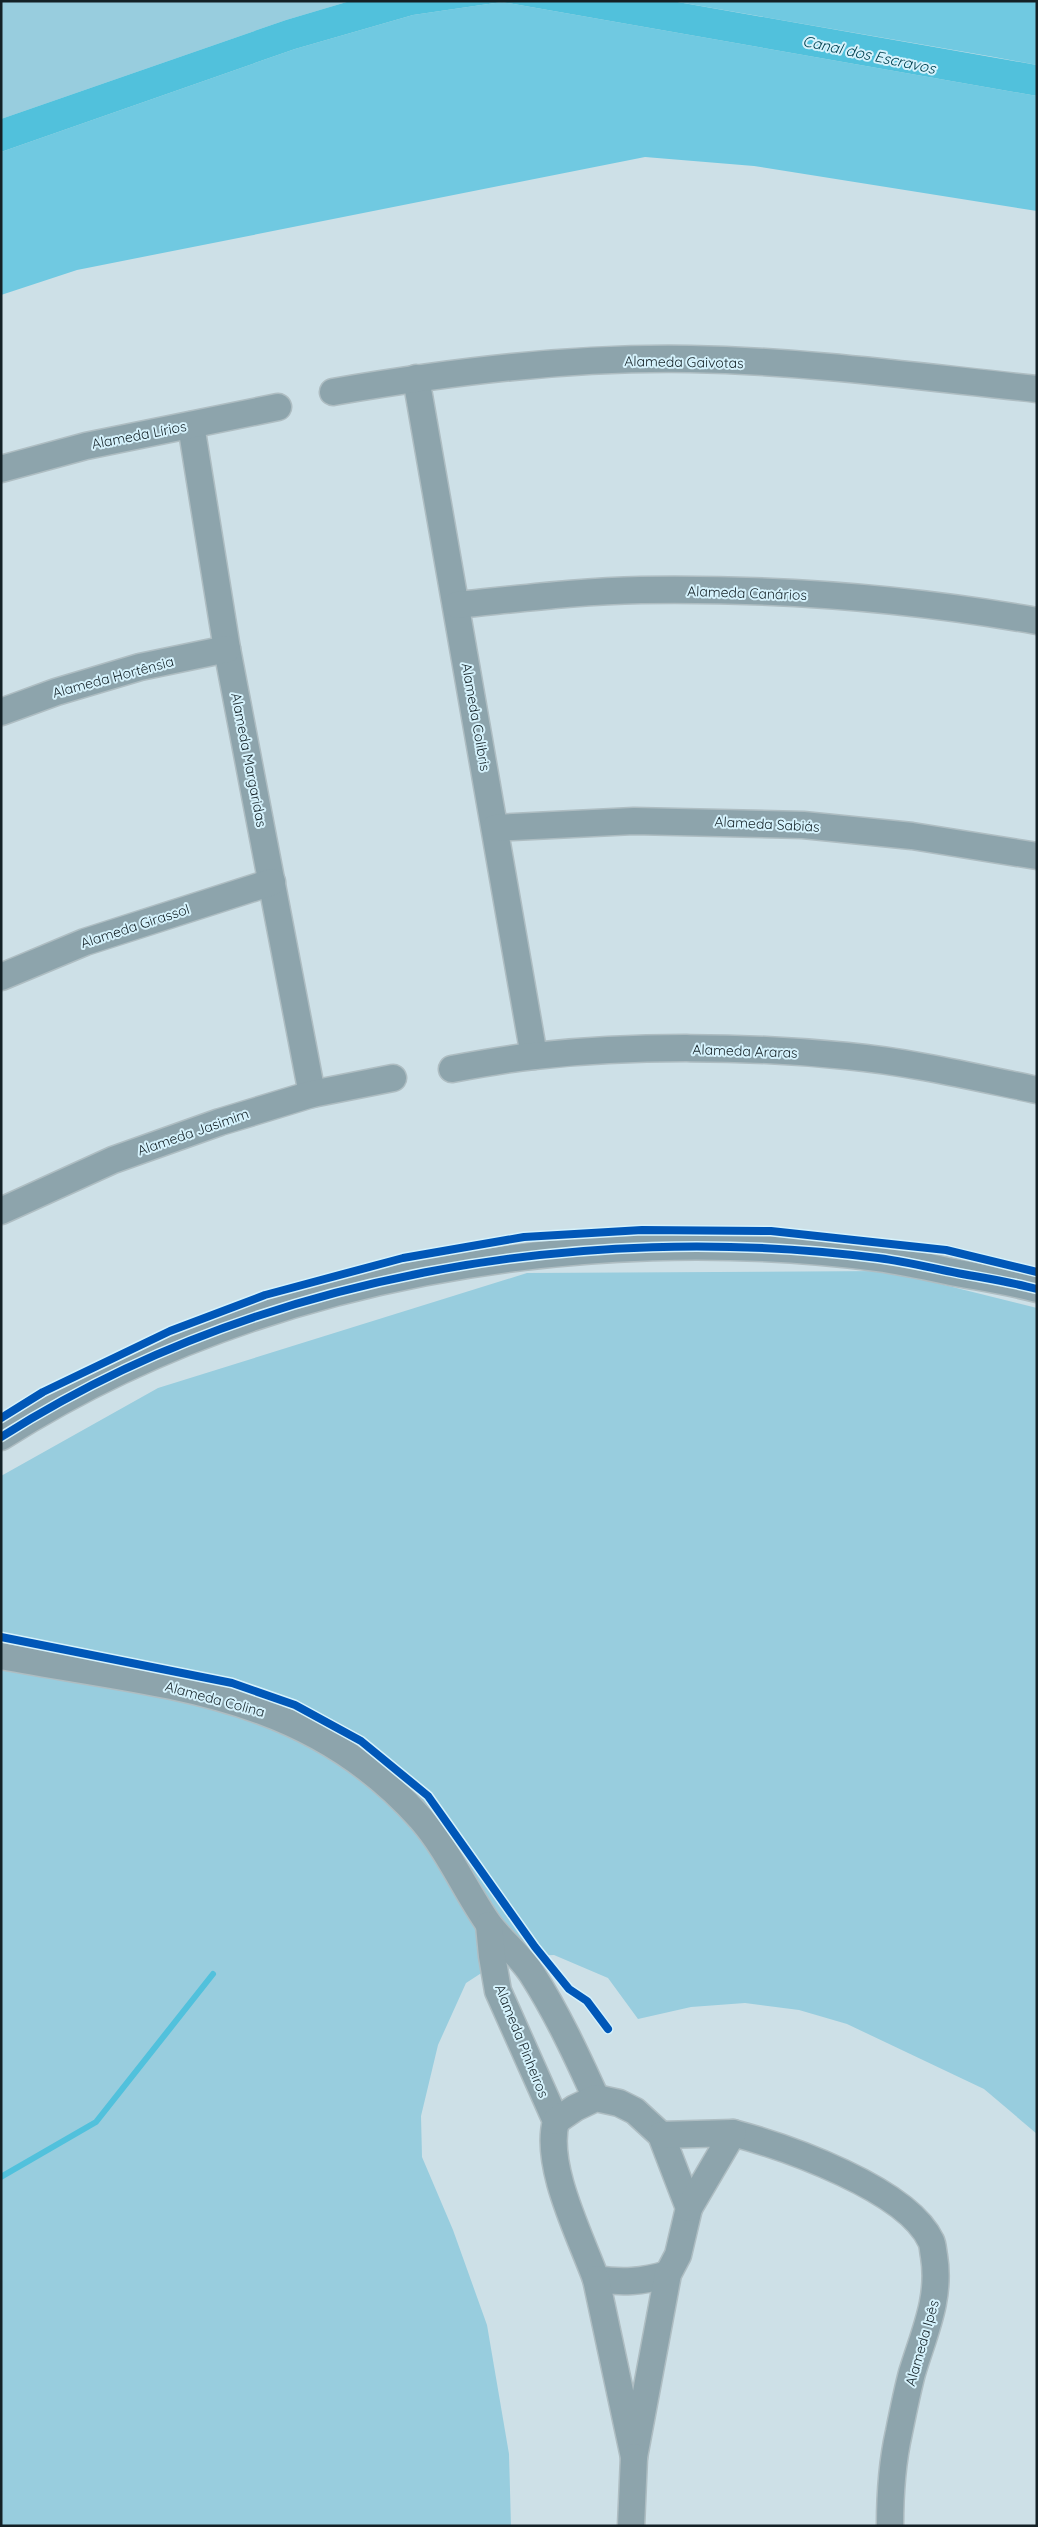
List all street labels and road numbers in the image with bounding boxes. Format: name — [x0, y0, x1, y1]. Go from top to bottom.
street label: Alameda Gaivotas — [624, 352, 744, 372]
street label: Alameda Lírios — [90, 417, 188, 453]
street label: Alameda Canários — [687, 582, 807, 604]
street label: Alameda Hortênsia — [50, 652, 176, 702]
street label: Alameda Colibris — [458, 662, 494, 772]
street label: Alameda Margaridas — [227, 691, 271, 829]
street label: Alameda Sabiás — [714, 812, 820, 836]
street label: Alameda Girassol — [78, 900, 192, 952]
street label: Alameda Araras — [692, 1040, 798, 1062]
street label: Alameda Jasimim — [135, 1104, 251, 1160]
street label: Alameda Colina — [163, 1677, 267, 1721]
street label: Alameda Pinheiros — [491, 1982, 553, 2100]
street label: Alameda Ipês — [901, 2298, 943, 2388]

